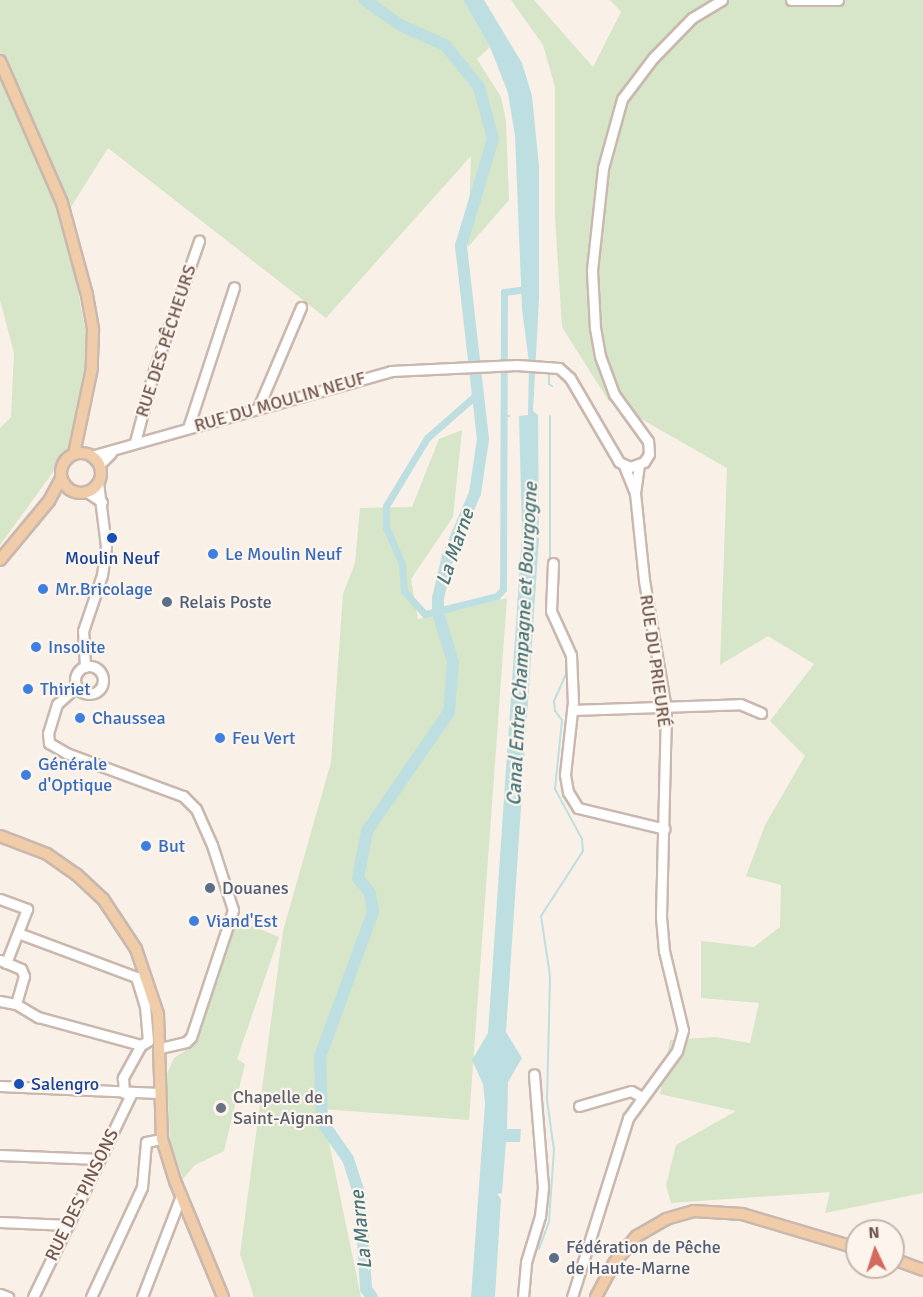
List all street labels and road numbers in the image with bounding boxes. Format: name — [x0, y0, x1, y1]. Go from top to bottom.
street label: RUE DES PÊCHEURS — [131, 262, 201, 420]
street label: RUE DU MOULIN NEUF — [192, 367, 368, 437]
street label: RUE DU PRIEURÉ — [635, 593, 675, 729]
street label: RUE DES PINSONS — [41, 1125, 123, 1265]

